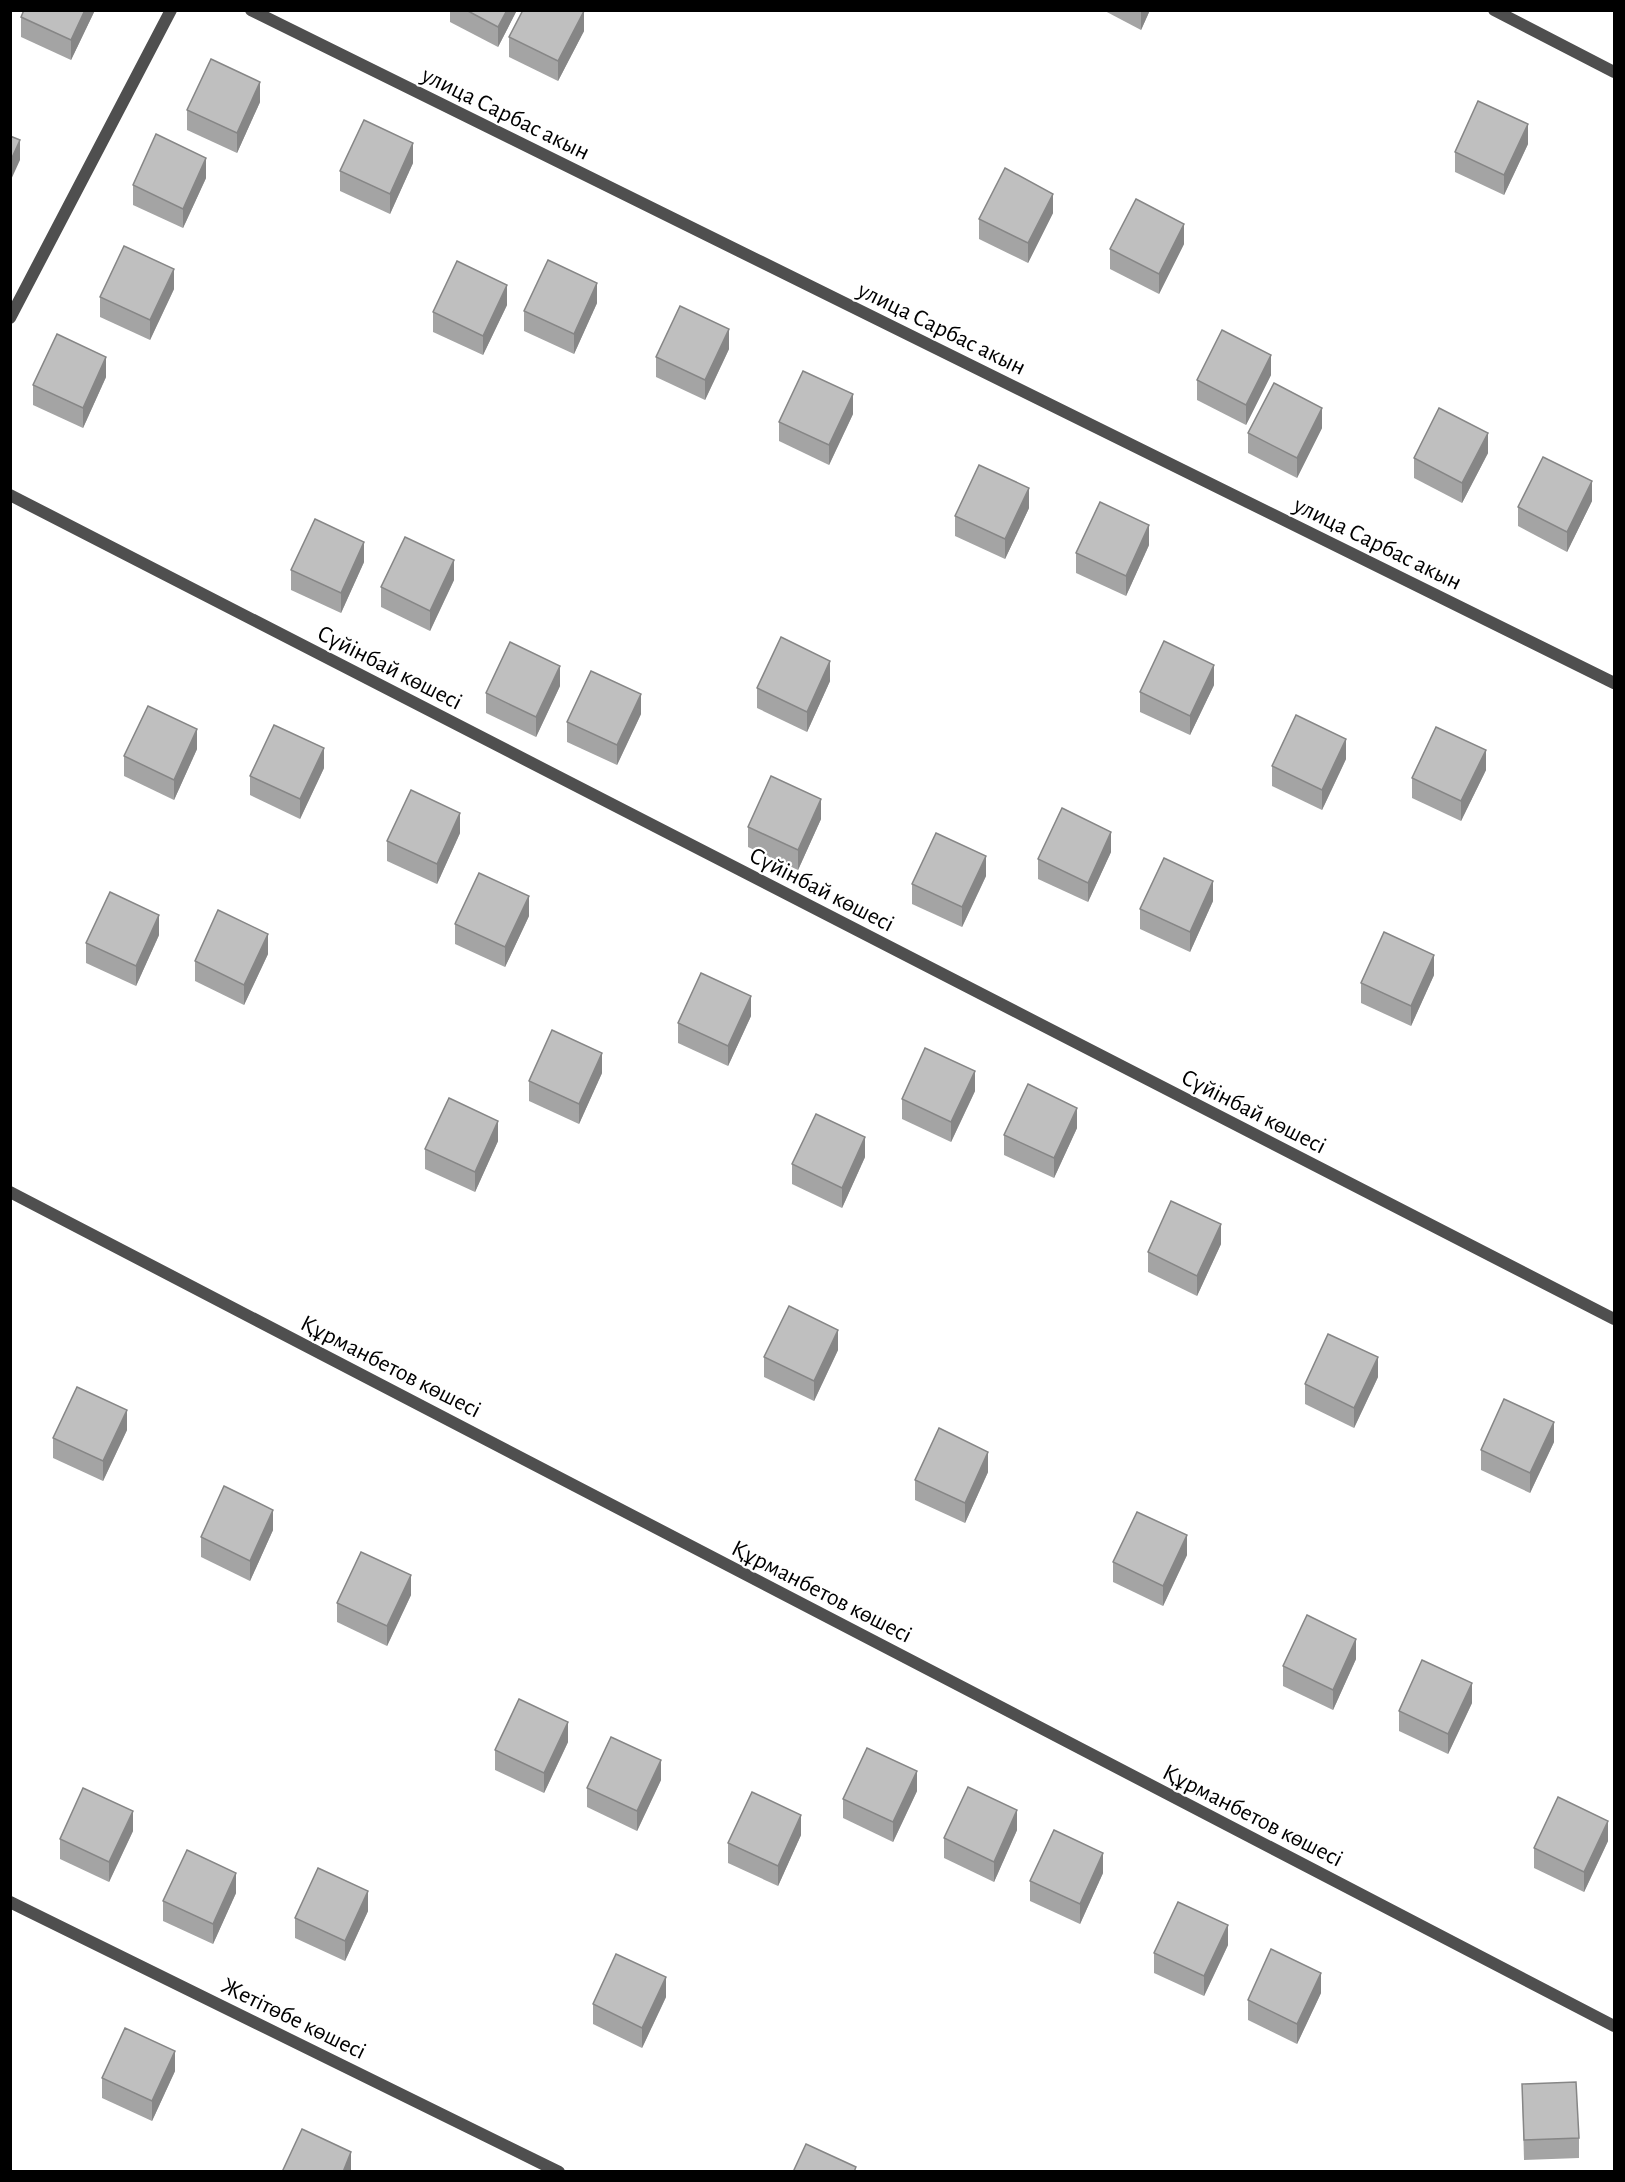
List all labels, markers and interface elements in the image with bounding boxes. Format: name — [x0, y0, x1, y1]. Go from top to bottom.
street label: улица Сарбас акын — [417, 62, 593, 165]
street label: улица Сарбас акын — [853, 277, 1029, 380]
street label: улица Сарбас акын — [1289, 492, 1465, 595]
street label: Сүйінбай көшесі — [313, 621, 466, 715]
street label: Сүйінбай көшесі — [745, 843, 898, 937]
street label: Сүйінбай көшесі — [1177, 1065, 1330, 1159]
street label: Құрманбетов көшесі — [297, 1311, 485, 1423]
street label: Құрманбетов көшесі — [728, 1536, 916, 1648]
street label: Құрманбетов көшесі — [1159, 1760, 1347, 1872]
street label: Жетітөбе көшесі — [218, 1974, 370, 2064]

